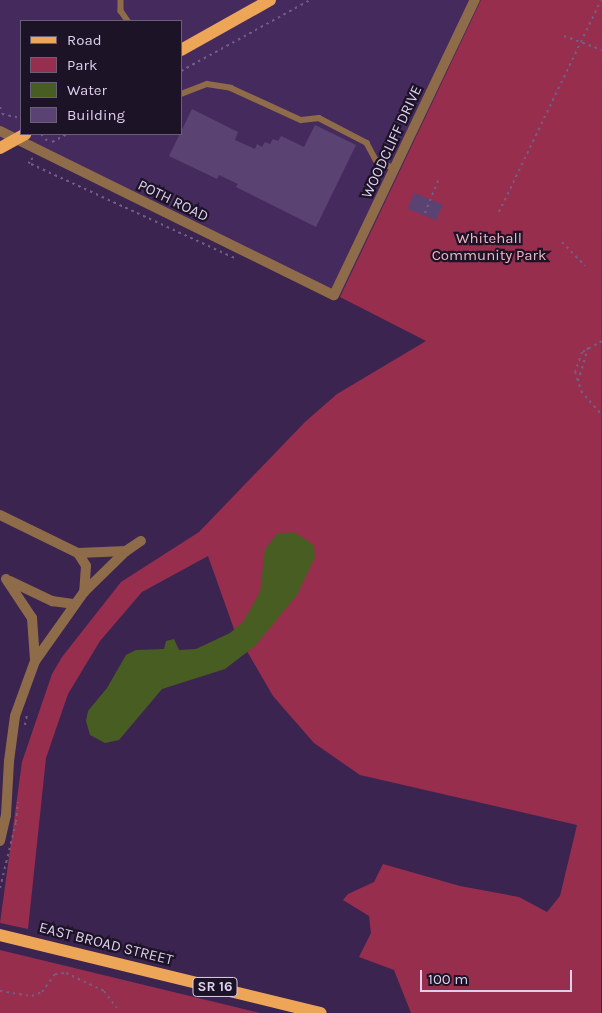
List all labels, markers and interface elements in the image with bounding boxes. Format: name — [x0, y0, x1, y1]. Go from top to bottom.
legend — [20, 20, 182, 135]
text: Road — [67, 31, 102, 49]
text: Park — [67, 56, 97, 74]
text: Water — [67, 81, 107, 99]
street label: WOODCLIFF DRIVE — [358, 83, 426, 201]
text: Building — [67, 106, 125, 124]
street label: POTH ROAD — [135, 176, 211, 226]
park label: Whitehall Community Park — [432, 229, 546, 264]
street label: EAST BROAD STREET — [37, 919, 175, 969]
scale bar — [422, 960, 574, 992]
text: 100 m — [428, 970, 468, 988]
road number: SR 16 — [192, 976, 238, 999]

